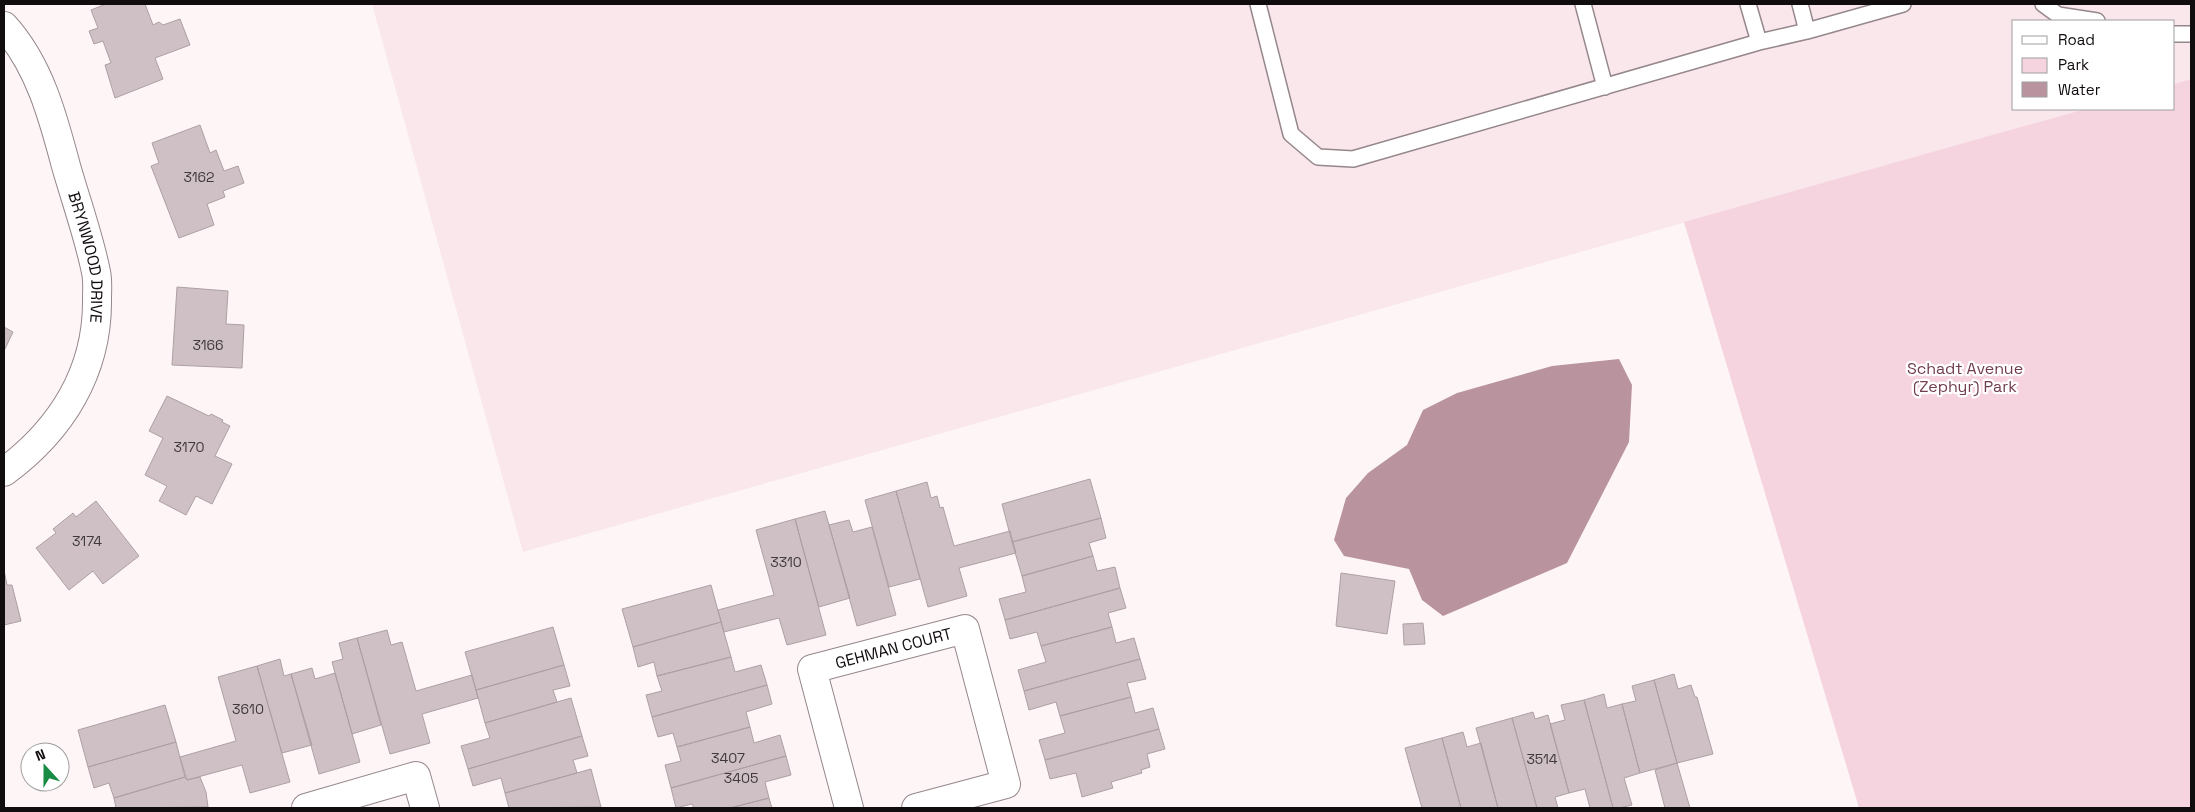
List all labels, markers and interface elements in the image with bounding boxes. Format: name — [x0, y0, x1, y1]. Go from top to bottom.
legend — [2012, 20, 2175, 110]
text: Road — [2058, 30, 2095, 49]
text: Park — [2058, 55, 2089, 74]
text: Water — [2058, 80, 2101, 99]
house number: 3162 — [183, 168, 215, 186]
street label: BRYNWOOD DRIVE — [64, 189, 108, 324]
house number: 3166 — [192, 336, 224, 354]
park label: Schadt Avenue (Zephyr) Park — [1907, 358, 2023, 397]
house number: 3170 — [174, 438, 204, 456]
house number: 3174 — [72, 532, 102, 550]
house number: 3310 — [770, 553, 802, 571]
street label: GEHMAN COURT — [833, 622, 954, 673]
house number: 3610 — [232, 700, 264, 718]
north arrow — [20, 742, 70, 792]
text: N — [33, 745, 48, 765]
house number: 3407 — [711, 749, 745, 767]
house number: 3514 — [1526, 750, 1558, 768]
house number: 3405 — [724, 769, 758, 787]

